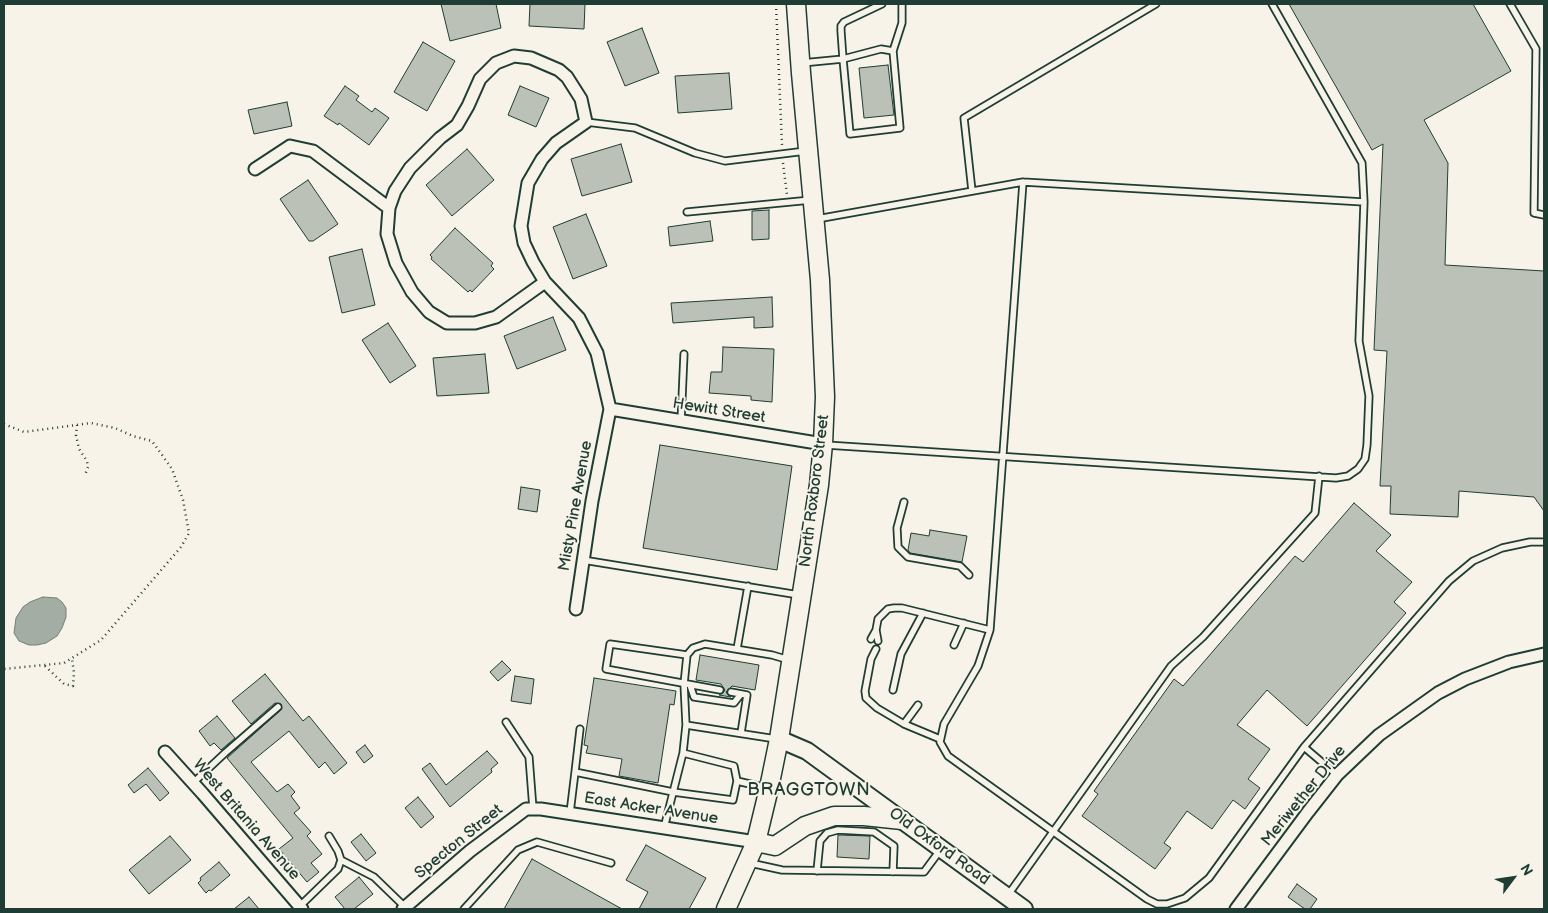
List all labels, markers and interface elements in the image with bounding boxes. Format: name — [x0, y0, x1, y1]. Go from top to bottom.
street label: Hewitt Street — [671, 394, 767, 428]
street label: North Roxboro Street — [796, 414, 834, 568]
street label: Misty Pine Avenue — [555, 439, 597, 573]
street label: Meriwether Drive — [1258, 742, 1350, 850]
street label: West Britania Avenue — [188, 756, 304, 884]
district label: BRAGGTOWN — [746, 779, 872, 801]
street label: East Acker Avenue — [583, 789, 719, 829]
street label: Specton Street — [411, 801, 507, 883]
street label: Old Oxford Road — [885, 804, 993, 890]
north arrow — [1488, 853, 1538, 903]
text: N — [1516, 861, 1536, 879]

